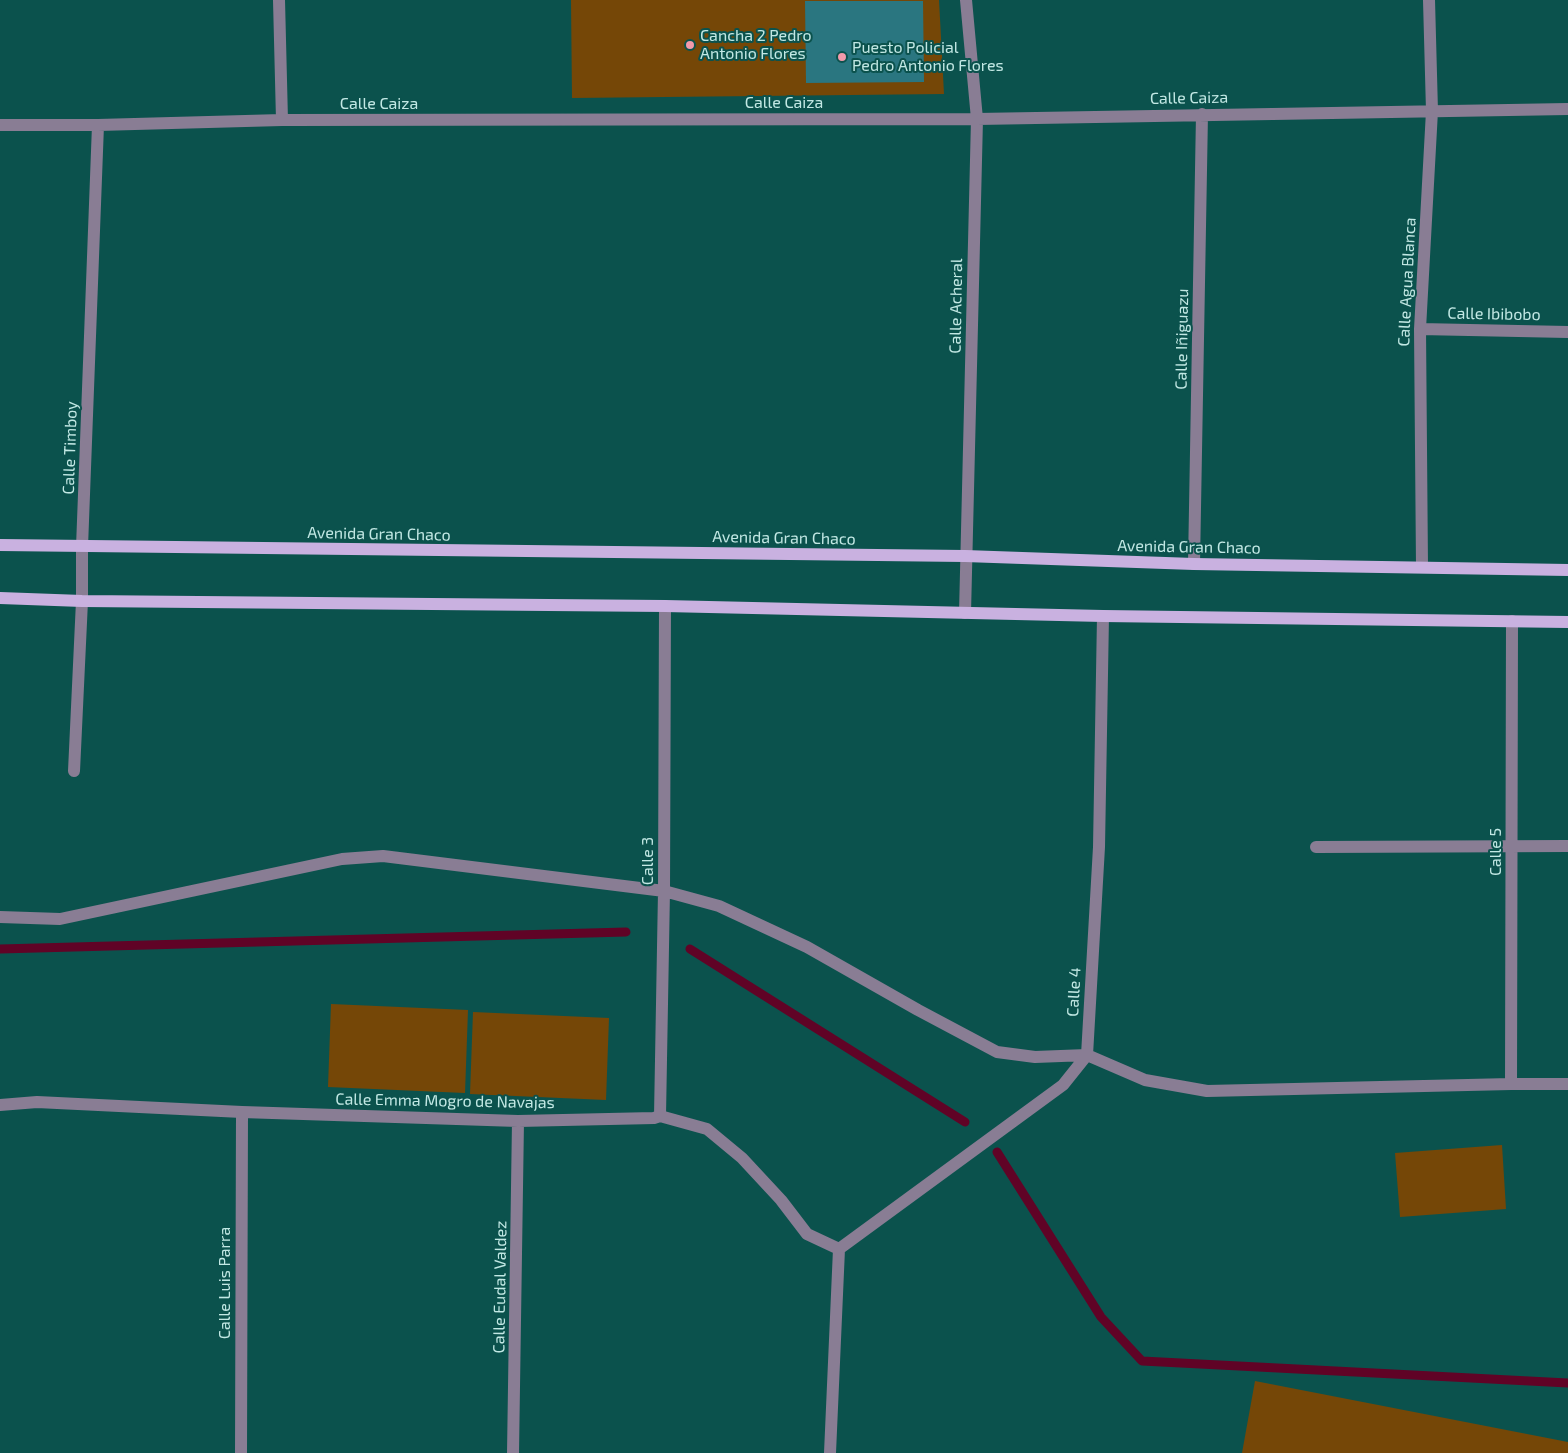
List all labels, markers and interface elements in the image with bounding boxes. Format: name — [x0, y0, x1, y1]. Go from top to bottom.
place label: Cancha 2 Pedro Antonio Flores — [700, 26, 812, 64]
place label: Puesto Policial Pedro Antonio Flores — [852, 38, 1004, 76]
marker: Cancha 2 Pedro Antonio Flores — [684, 39, 696, 51]
marker: Puesto Policial Pedro Antonio Flores — [836, 51, 848, 63]
street label: Calle Caiza — [1150, 88, 1228, 108]
street label: Calle Caiza — [745, 93, 823, 113]
street label: Calle Caiza — [340, 94, 418, 114]
street label: Calle Agua Blanca — [1394, 217, 1420, 347]
street label: Calle Acheral — [946, 258, 966, 354]
street label: Calle Iñiguazu — [1172, 288, 1192, 390]
street label: Calle Ibibobo — [1447, 304, 1541, 324]
street label: Calle Timboy — [59, 401, 81, 495]
street label: Avenida Gran Chaco — [307, 523, 451, 545]
street label: Avenida Gran Chaco — [712, 527, 856, 549]
street label: Avenida Gran Chaco — [1117, 536, 1261, 558]
street label: Calle 5 — [1486, 828, 1506, 876]
street label: Calle 3 — [638, 837, 658, 885]
street label: Calle 4 — [1063, 967, 1085, 1017]
street label: Calle Emma Mogro de Navajas — [335, 1089, 555, 1113]
street label: Calle Eudal Valdez — [489, 1221, 511, 1353]
street label: Calle Luis Parra — [215, 1227, 235, 1339]

